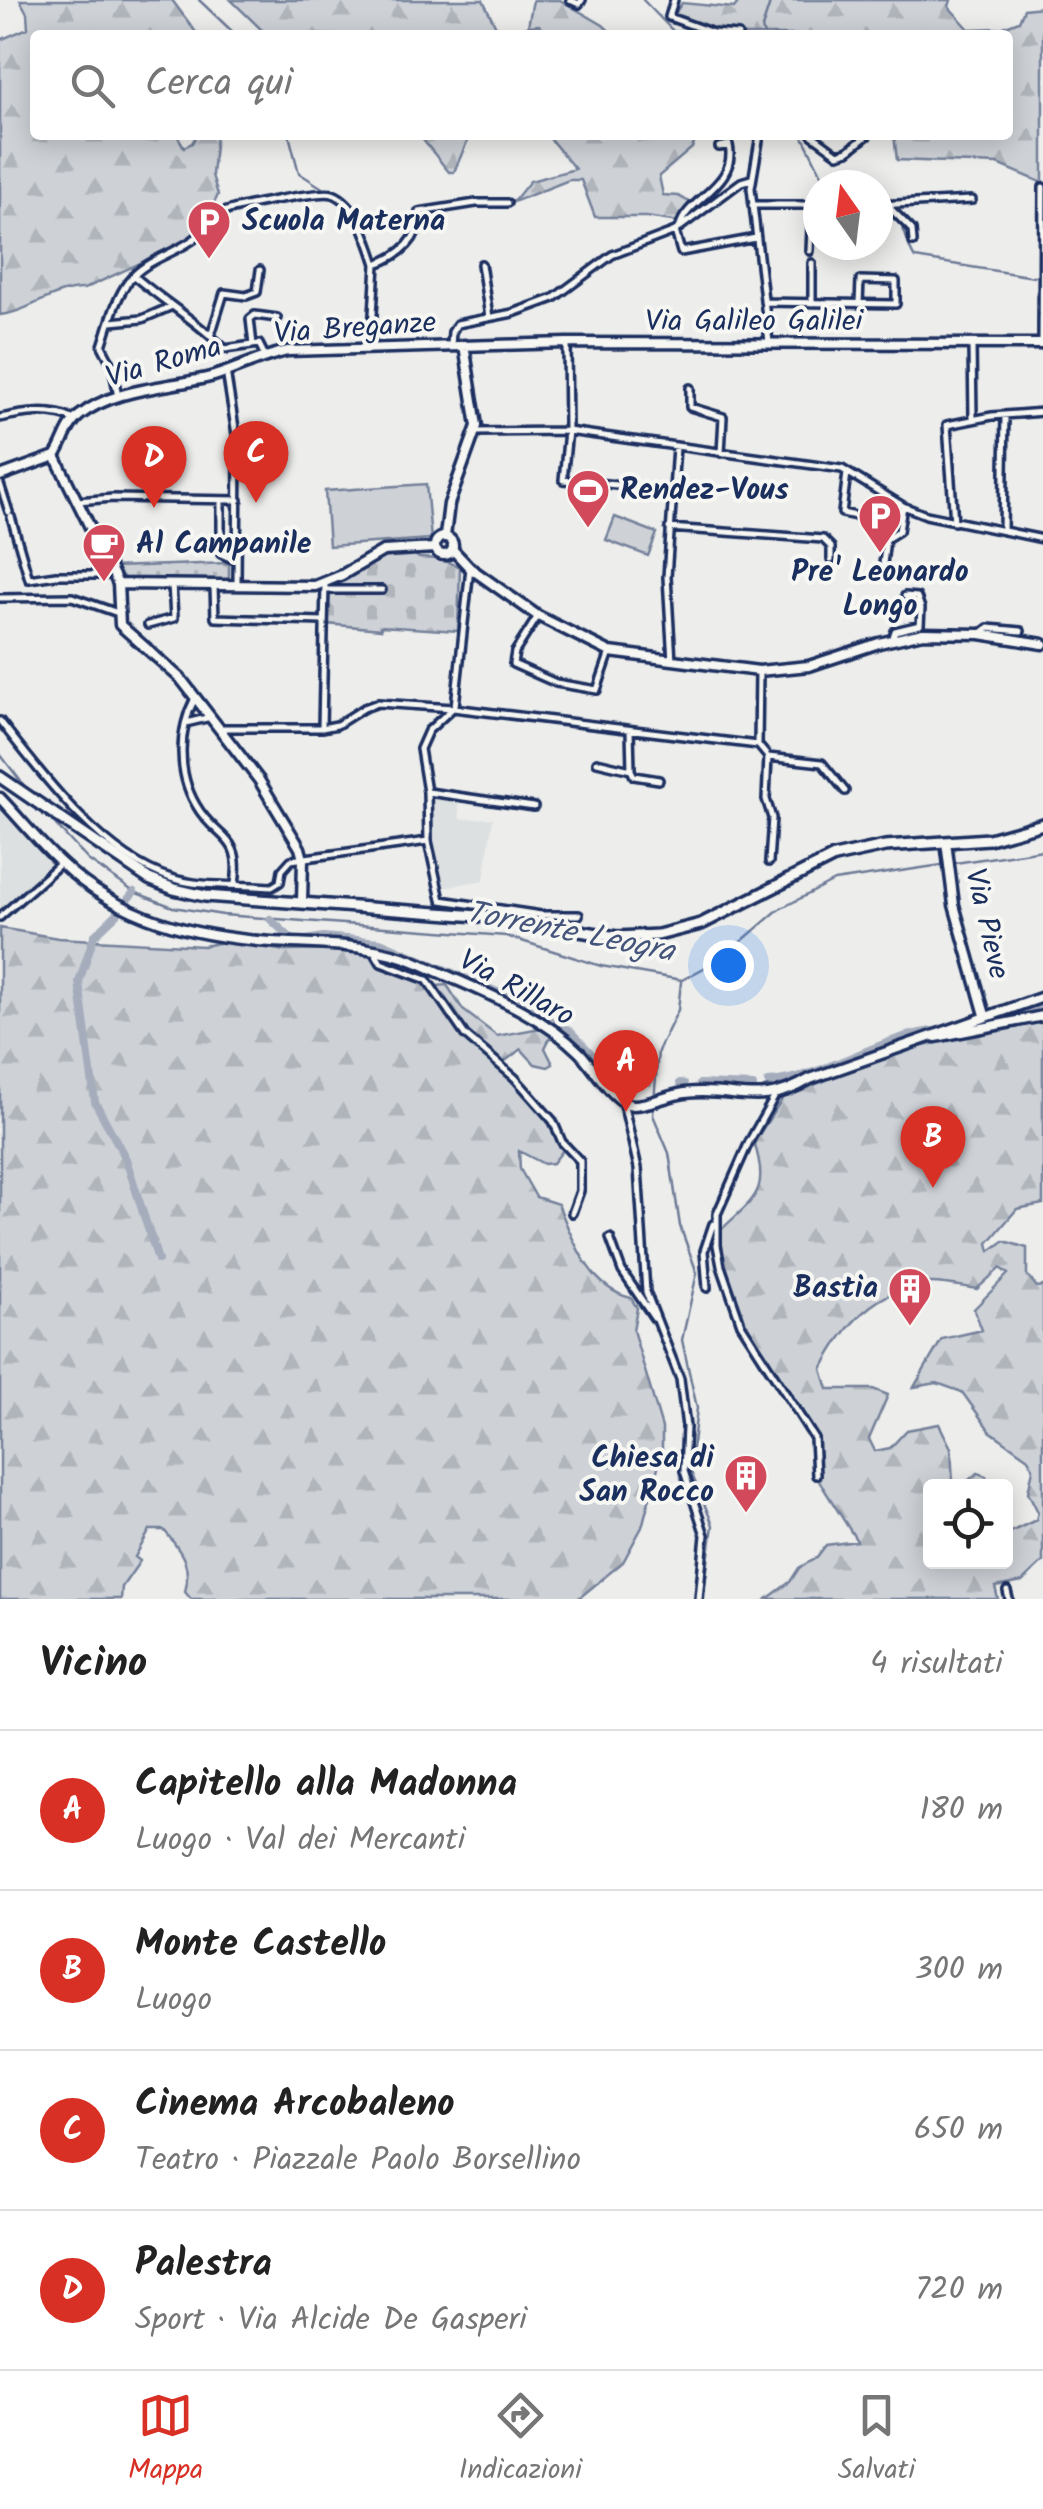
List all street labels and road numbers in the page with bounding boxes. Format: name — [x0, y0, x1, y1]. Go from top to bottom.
street label: Via Galileo Galilei — [645, 298, 865, 346]
street label: Via Breganze — [272, 299, 438, 359]
street label: Via Roma — [101, 324, 227, 402]
street label: Via Pieve — [950, 864, 1022, 984]
street label: Via Rillaro — [449, 937, 583, 1041]

